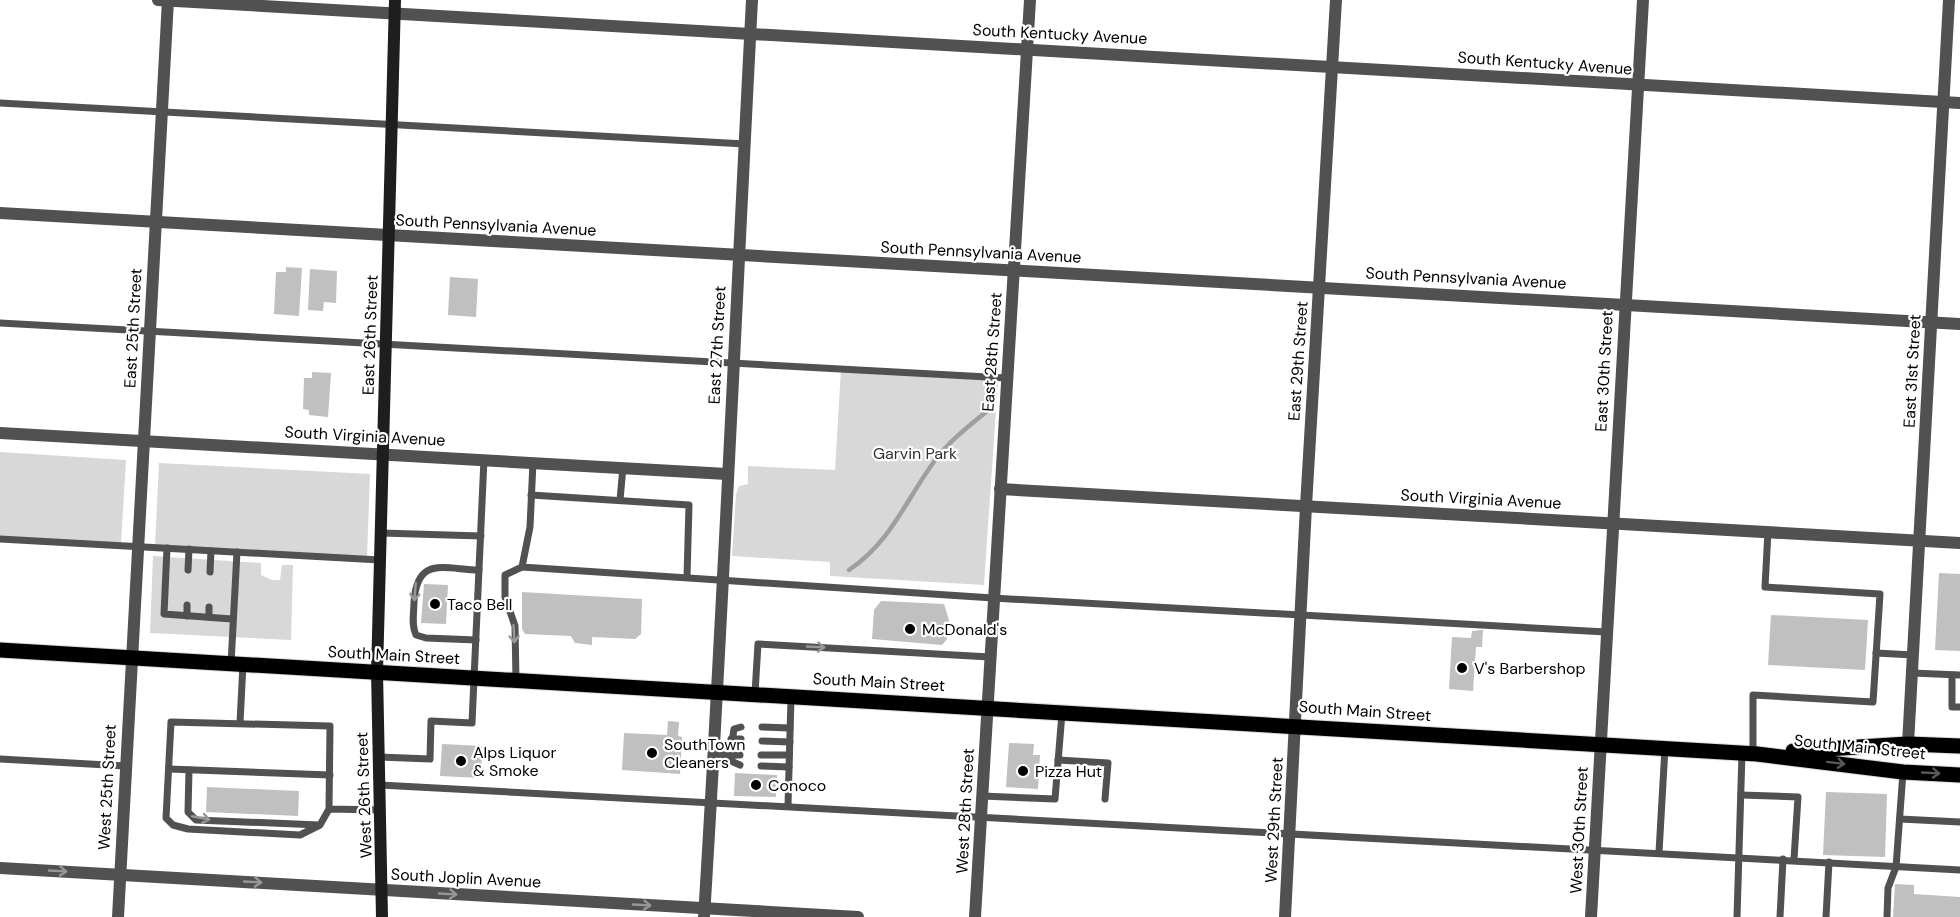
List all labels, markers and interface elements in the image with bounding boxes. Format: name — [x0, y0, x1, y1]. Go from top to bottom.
street label: South Kentucky Avenue — [972, 19, 1148, 49]
street label: South Kentucky Avenue — [1457, 46, 1633, 80]
street label: South Pennsylvania Avenue — [395, 209, 597, 241]
street label: South Pennsylvania Avenue — [880, 236, 1082, 268]
street label: South Pennsylvania Avenue — [1365, 262, 1567, 294]
street label: East 25th Street — [119, 268, 147, 388]
street label: East 26th Street — [357, 275, 383, 395]
street label: East 27th Street — [703, 285, 731, 405]
street label: East 28th Street — [977, 292, 1007, 412]
street label: East 29th Street — [1283, 300, 1313, 422]
street label: East 30th Street — [1590, 310, 1618, 432]
street label: East 31st Street — [1899, 314, 1925, 428]
street label: South Virginia Avenue — [284, 421, 446, 451]
park label: Garvin Park — [873, 443, 957, 464]
street label: South Virginia Avenue — [1400, 484, 1562, 514]
one-way arrow — [409, 582, 420, 602]
place label: Taco Bell — [447, 594, 512, 615]
marker: Taco Bell — [428, 597, 442, 611]
place label: McDonald's — [922, 619, 1007, 640]
marker: McDonald's — [903, 622, 917, 636]
one-way arrow — [509, 623, 520, 643]
street label: South Main Street — [327, 641, 461, 669]
one-way arrow — [805, 642, 825, 653]
place label: V's Barbershop — [1474, 658, 1586, 679]
marker: V's Barbershop — [1455, 661, 1469, 675]
street label: South Main Street — [812, 668, 946, 696]
street label: South Main Street — [1298, 696, 1432, 726]
street label: West 25th Street — [93, 724, 121, 850]
street label: South Main Street — [1793, 730, 1927, 764]
street label: West 26th Street — [351, 732, 377, 858]
place label: SouthTown Cleaners — [664, 734, 746, 773]
place label: Alps Liquor & Smoke — [473, 742, 556, 781]
marker: SouthTown Cleaners — [645, 746, 659, 760]
street label: West 28th Street — [951, 748, 979, 874]
marker: Alps Liquor & Smoke — [454, 754, 468, 768]
street label: West 29th Street — [1260, 756, 1288, 884]
one-way arrow — [1825, 758, 1845, 769]
place label: Pizza Hut — [1035, 761, 1102, 782]
marker: Pizza Hut — [1016, 764, 1030, 778]
street label: West 30th Street — [1565, 766, 1593, 894]
one-way arrow — [1921, 768, 1941, 779]
place label: Conoco — [768, 775, 826, 796]
marker: Conoco — [749, 778, 763, 792]
one-way arrow — [191, 813, 210, 824]
street label: South Joplin Avenue — [390, 864, 542, 892]
one-way arrow — [48, 866, 68, 877]
one-way arrow — [243, 877, 263, 888]
one-way arrow — [437, 888, 457, 899]
one-way arrow — [632, 899, 652, 910]

